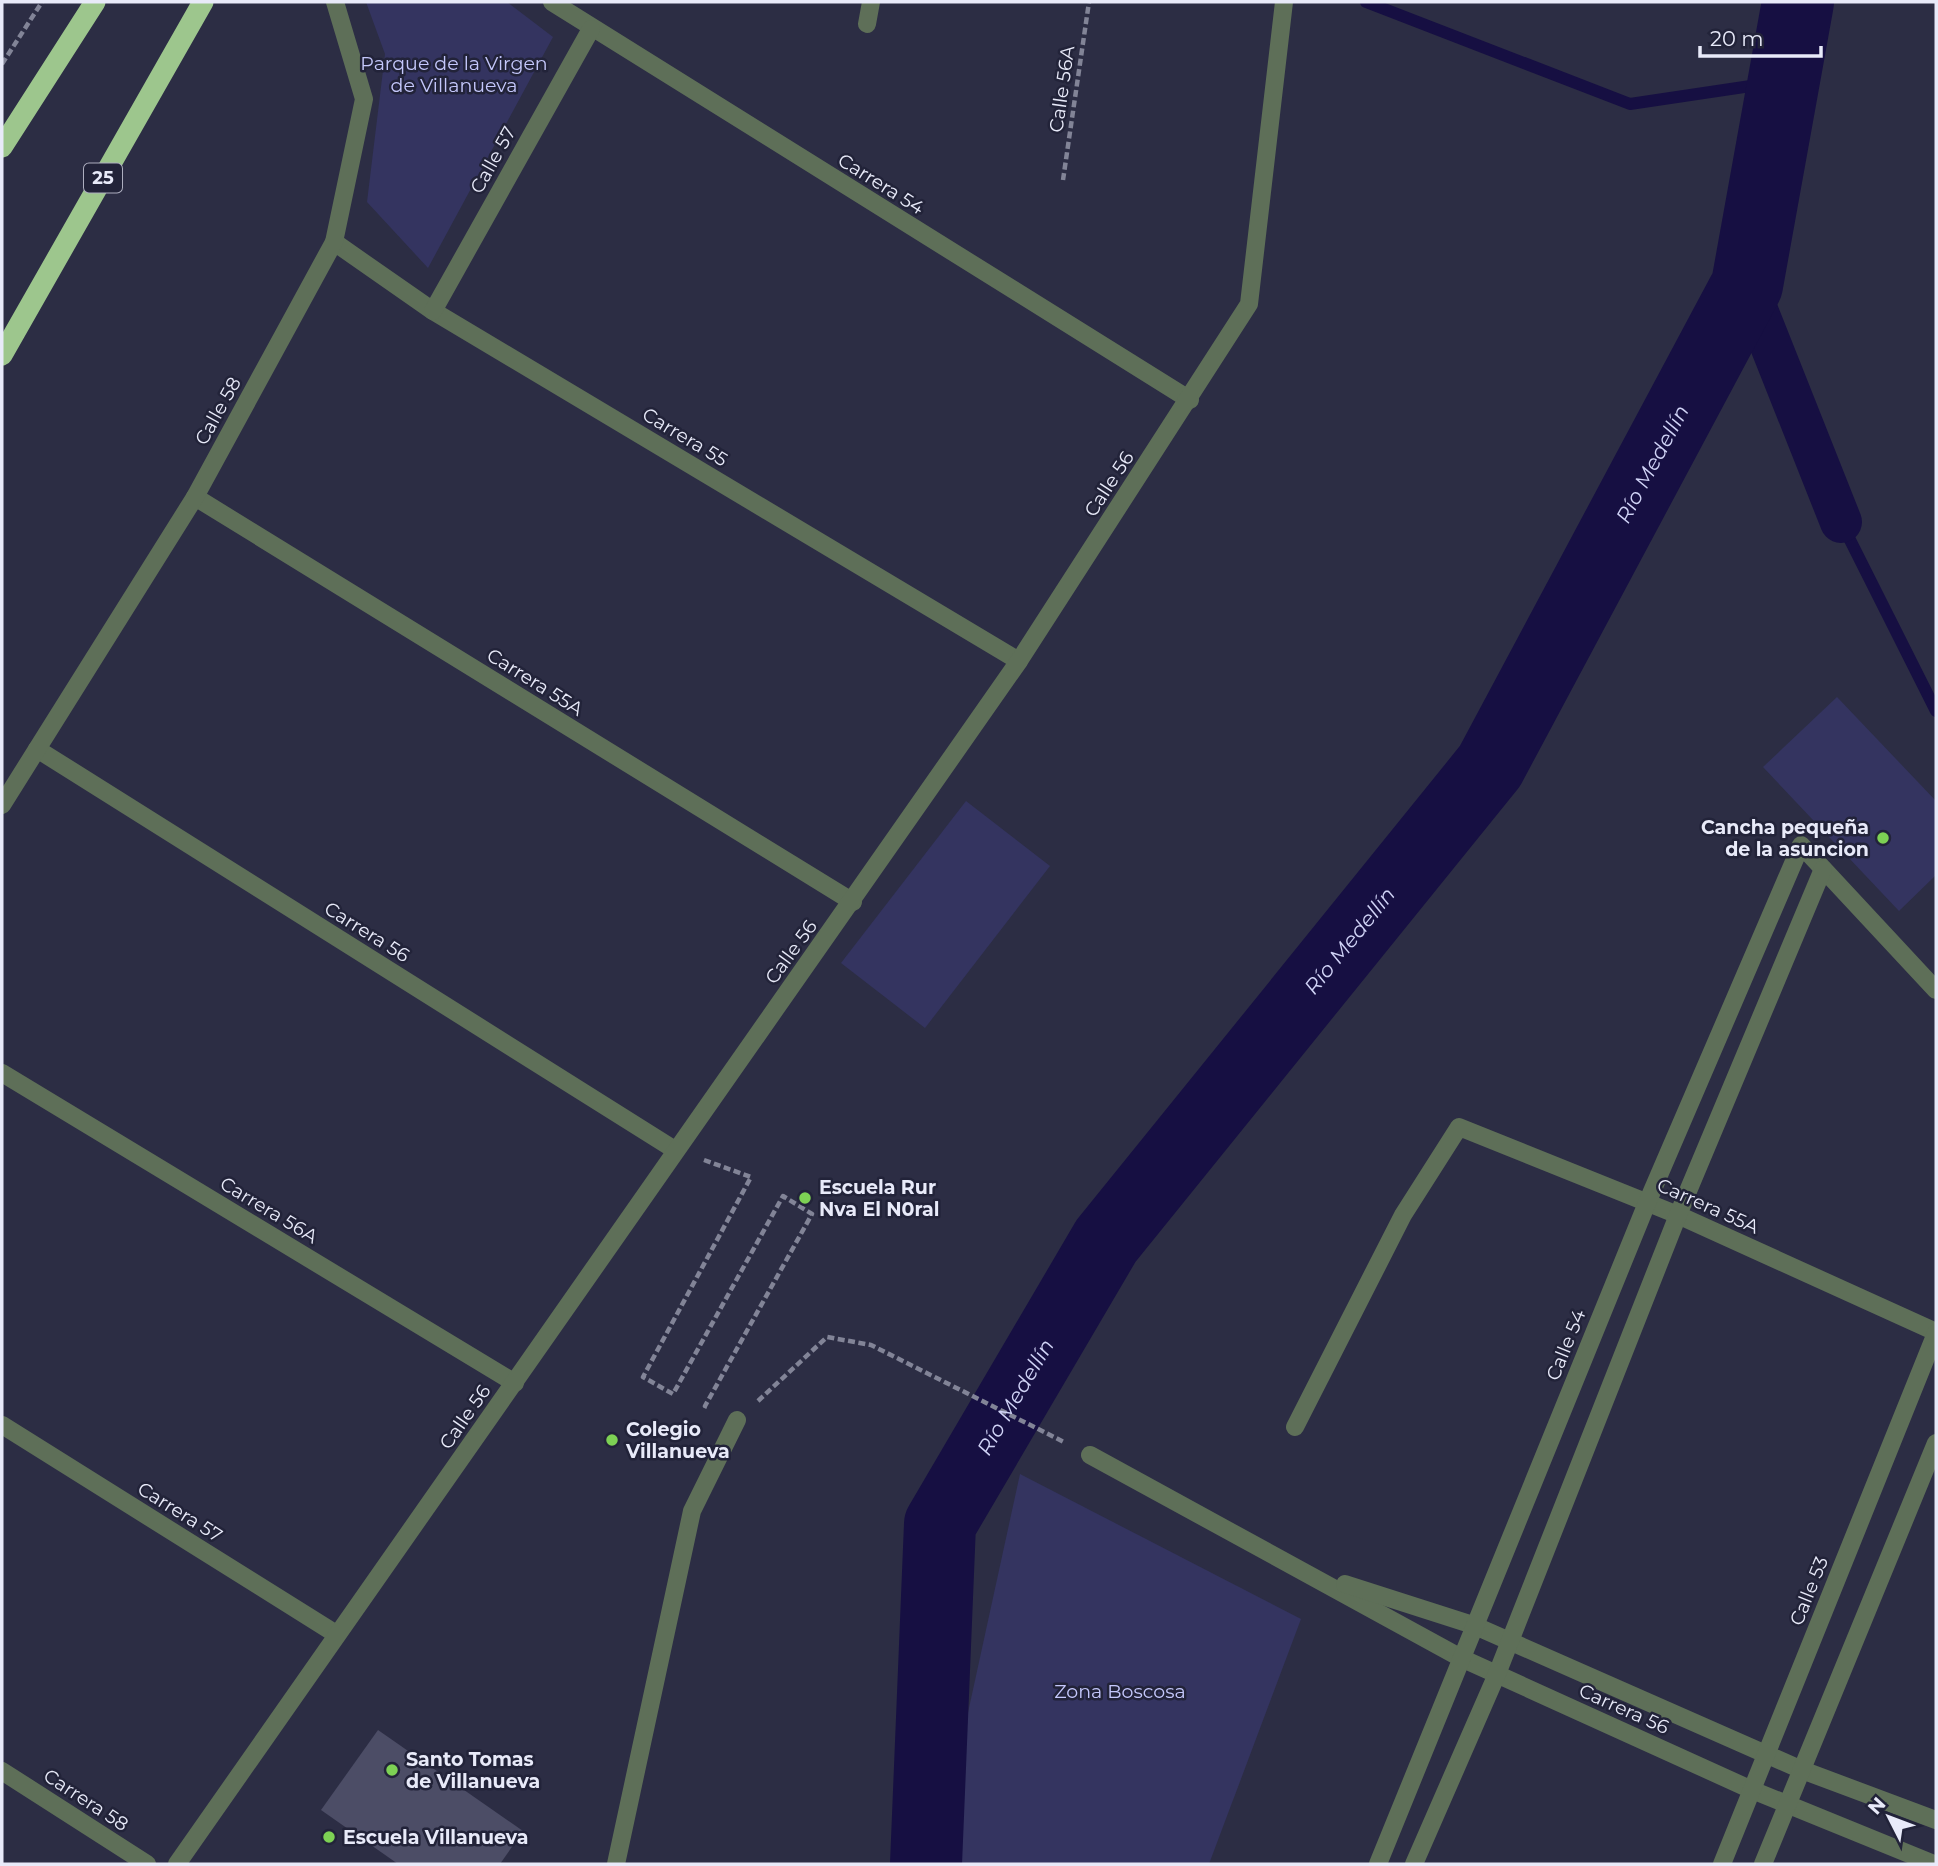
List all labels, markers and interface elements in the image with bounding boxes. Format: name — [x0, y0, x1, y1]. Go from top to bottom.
scale bar — [1700, 14, 1821, 58]
text: 20 m — [1710, 26, 1764, 51]
street label: Calle 56A — [1045, 44, 1080, 134]
park label: Parque de la Virgen de Villanueva — [360, 52, 548, 97]
street label: Calle 57 — [465, 123, 521, 197]
street label: Carrera 54 — [834, 148, 929, 220]
road number: 25 — [84, 163, 122, 192]
street label: Calle 58 — [190, 373, 246, 449]
water label: Río Medellín — [1610, 400, 1693, 527]
street label: Carrera 55 — [638, 403, 732, 472]
street label: Calle 56 — [1079, 447, 1139, 521]
street label: Carrera 55A — [483, 643, 588, 721]
place label: Cancha pequeña de la asuncion — [1701, 816, 1869, 861]
marker: Cancha pequeña de la asuncion — [1875, 830, 1891, 846]
water label: Río Medellín — [1298, 882, 1400, 999]
street label: Carrera 56 — [320, 897, 414, 967]
street label: Calle 56 — [760, 915, 822, 989]
street label: Carrera 56A — [216, 1172, 322, 1248]
street label: Carrera 55A — [1654, 1173, 1763, 1239]
place label: Escuela Rur Nva El N0ral — [819, 1176, 939, 1221]
marker: Escuela Rur Nva El N0ral — [797, 1190, 813, 1206]
street label: Calle 54 — [1541, 1306, 1591, 1384]
water label: Río Medellín — [971, 1334, 1059, 1459]
street label: Calle 56 — [434, 1380, 496, 1454]
place label: Colegio Villanueva — [625, 1418, 730, 1463]
marker: Colegio Villanueva — [604, 1432, 620, 1448]
street label: Carrera 57 — [133, 1477, 227, 1547]
street label: Calle 53 — [1785, 1553, 1833, 1629]
street label: Carrera 56 — [1575, 1679, 1673, 1739]
park label: Zona Boscosa — [1054, 1680, 1186, 1703]
place label: Santo Tomas de Villanueva — [406, 1748, 540, 1793]
marker: Santo Tomas de Villanueva — [384, 1762, 400, 1778]
street label: Carrera 58 — [39, 1764, 133, 1836]
north arrow — [1854, 1782, 1924, 1852]
text: N — [1863, 1793, 1890, 1819]
place label: Escuela Villanueva — [343, 1826, 528, 1849]
marker: Escuela Villanueva — [321, 1829, 337, 1845]

